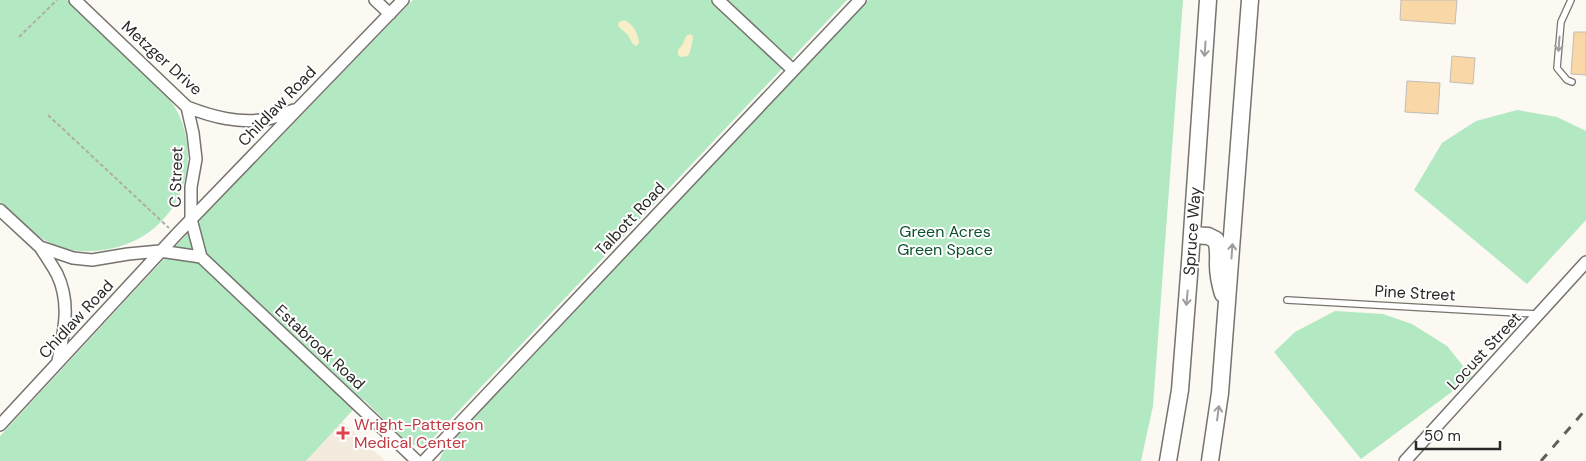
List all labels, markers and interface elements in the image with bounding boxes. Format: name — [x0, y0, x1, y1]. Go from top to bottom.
street label: Metzger Drive — [117, 16, 207, 100]
one-way arrow — [1555, 35, 1564, 51]
one-way arrow — [1200, 40, 1210, 56]
street label: Childlaw Road — [233, 61, 321, 151]
street label: C Street — [164, 146, 188, 208]
street label: Talbott Road — [591, 178, 669, 260]
street label: Spruce Way — [1178, 186, 1206, 276]
park label: Green Acres Green Space — [897, 221, 993, 260]
one-way arrow — [1227, 243, 1236, 259]
street label: Chidlaw Road — [34, 275, 118, 363]
street label: Pine Street — [1374, 280, 1456, 306]
one-way arrow — [1183, 290, 1192, 306]
street label: Estabrook Road — [270, 300, 370, 394]
street label: Locust Street — [1442, 307, 1526, 395]
one-way arrow — [1213, 405, 1223, 421]
place label: Wright-Patterson Medical Center — [354, 414, 483, 453]
scale bar — [1416, 418, 1500, 450]
marker: Wright-Patterson Medical Center — [336, 426, 350, 440]
text: 50 m — [1424, 426, 1461, 446]

